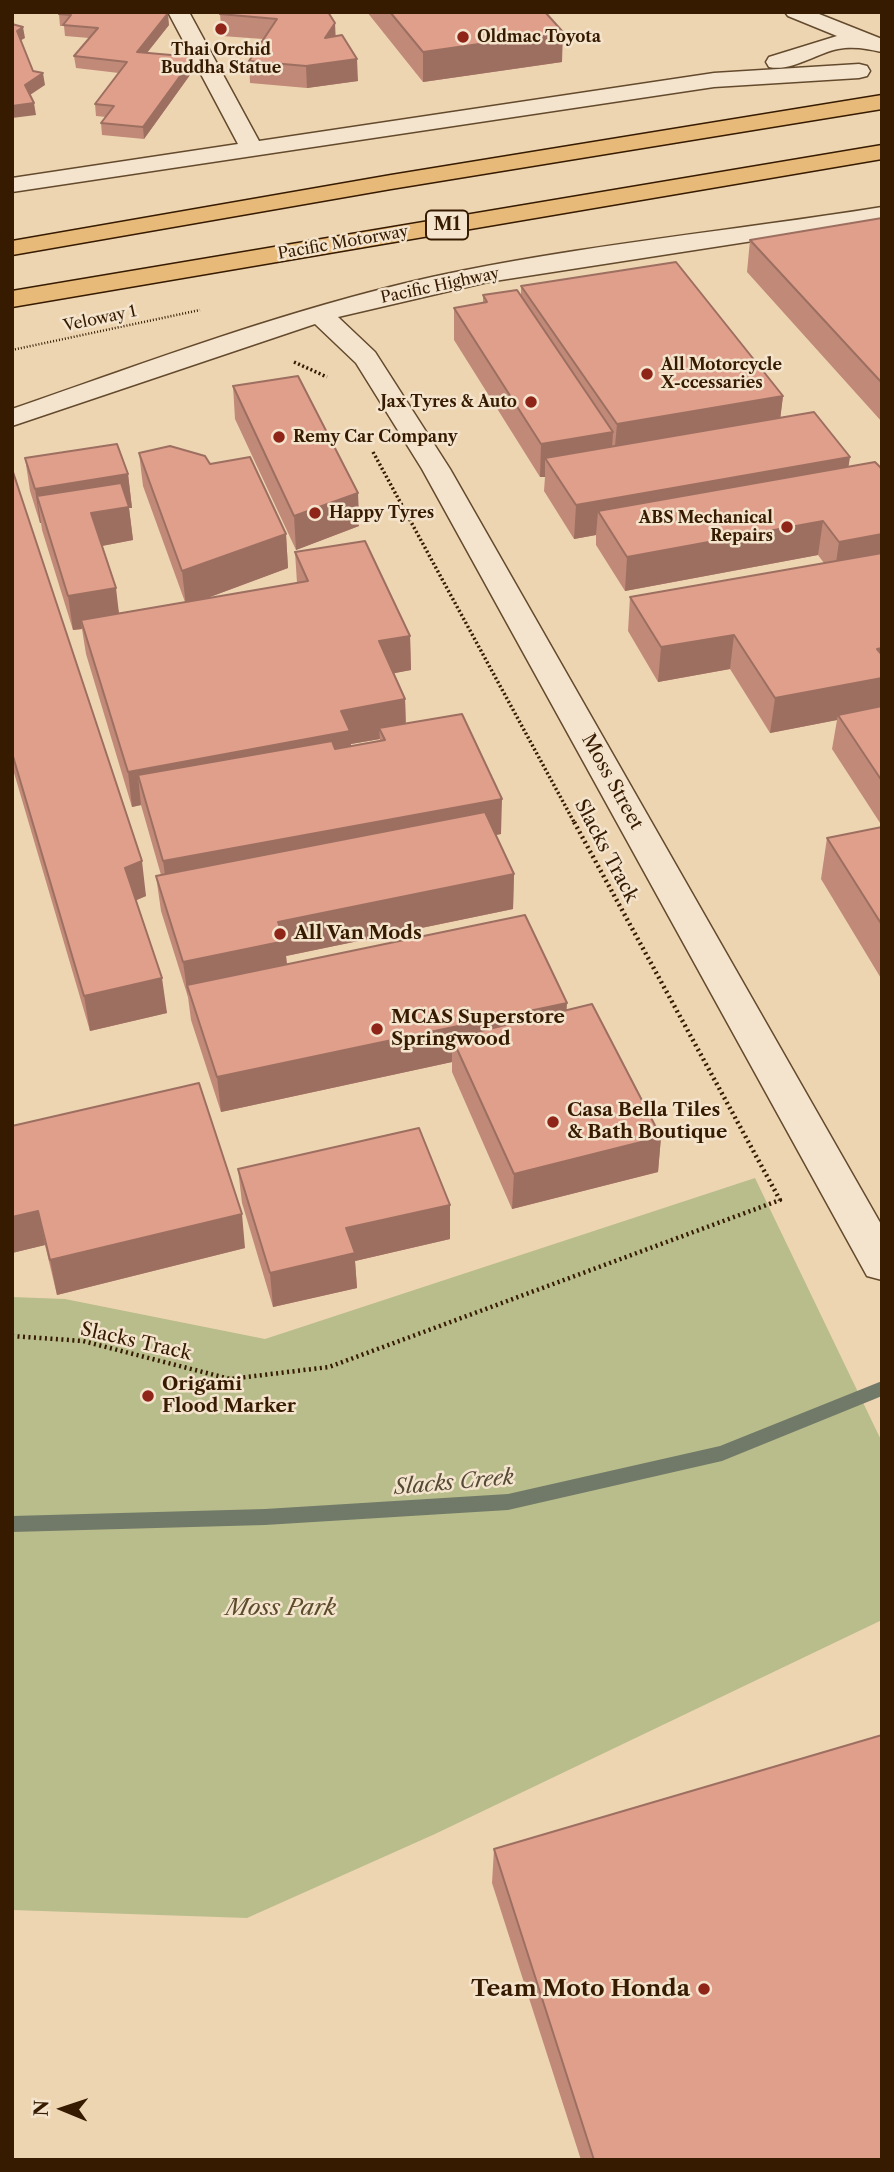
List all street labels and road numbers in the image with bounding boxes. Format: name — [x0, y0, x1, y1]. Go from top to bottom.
road number: M1 — [426, 210, 468, 240]
street label: Pacific Motorway — [276, 222, 410, 264]
street label: Pacific Highway — [379, 264, 501, 308]
street label: Veloway 1 — [62, 302, 138, 336]
street label: Moss Street — [576, 730, 648, 834]
street label: Slacks Track — [569, 796, 643, 906]
street label: Slacks Track — [78, 1318, 194, 1366]

